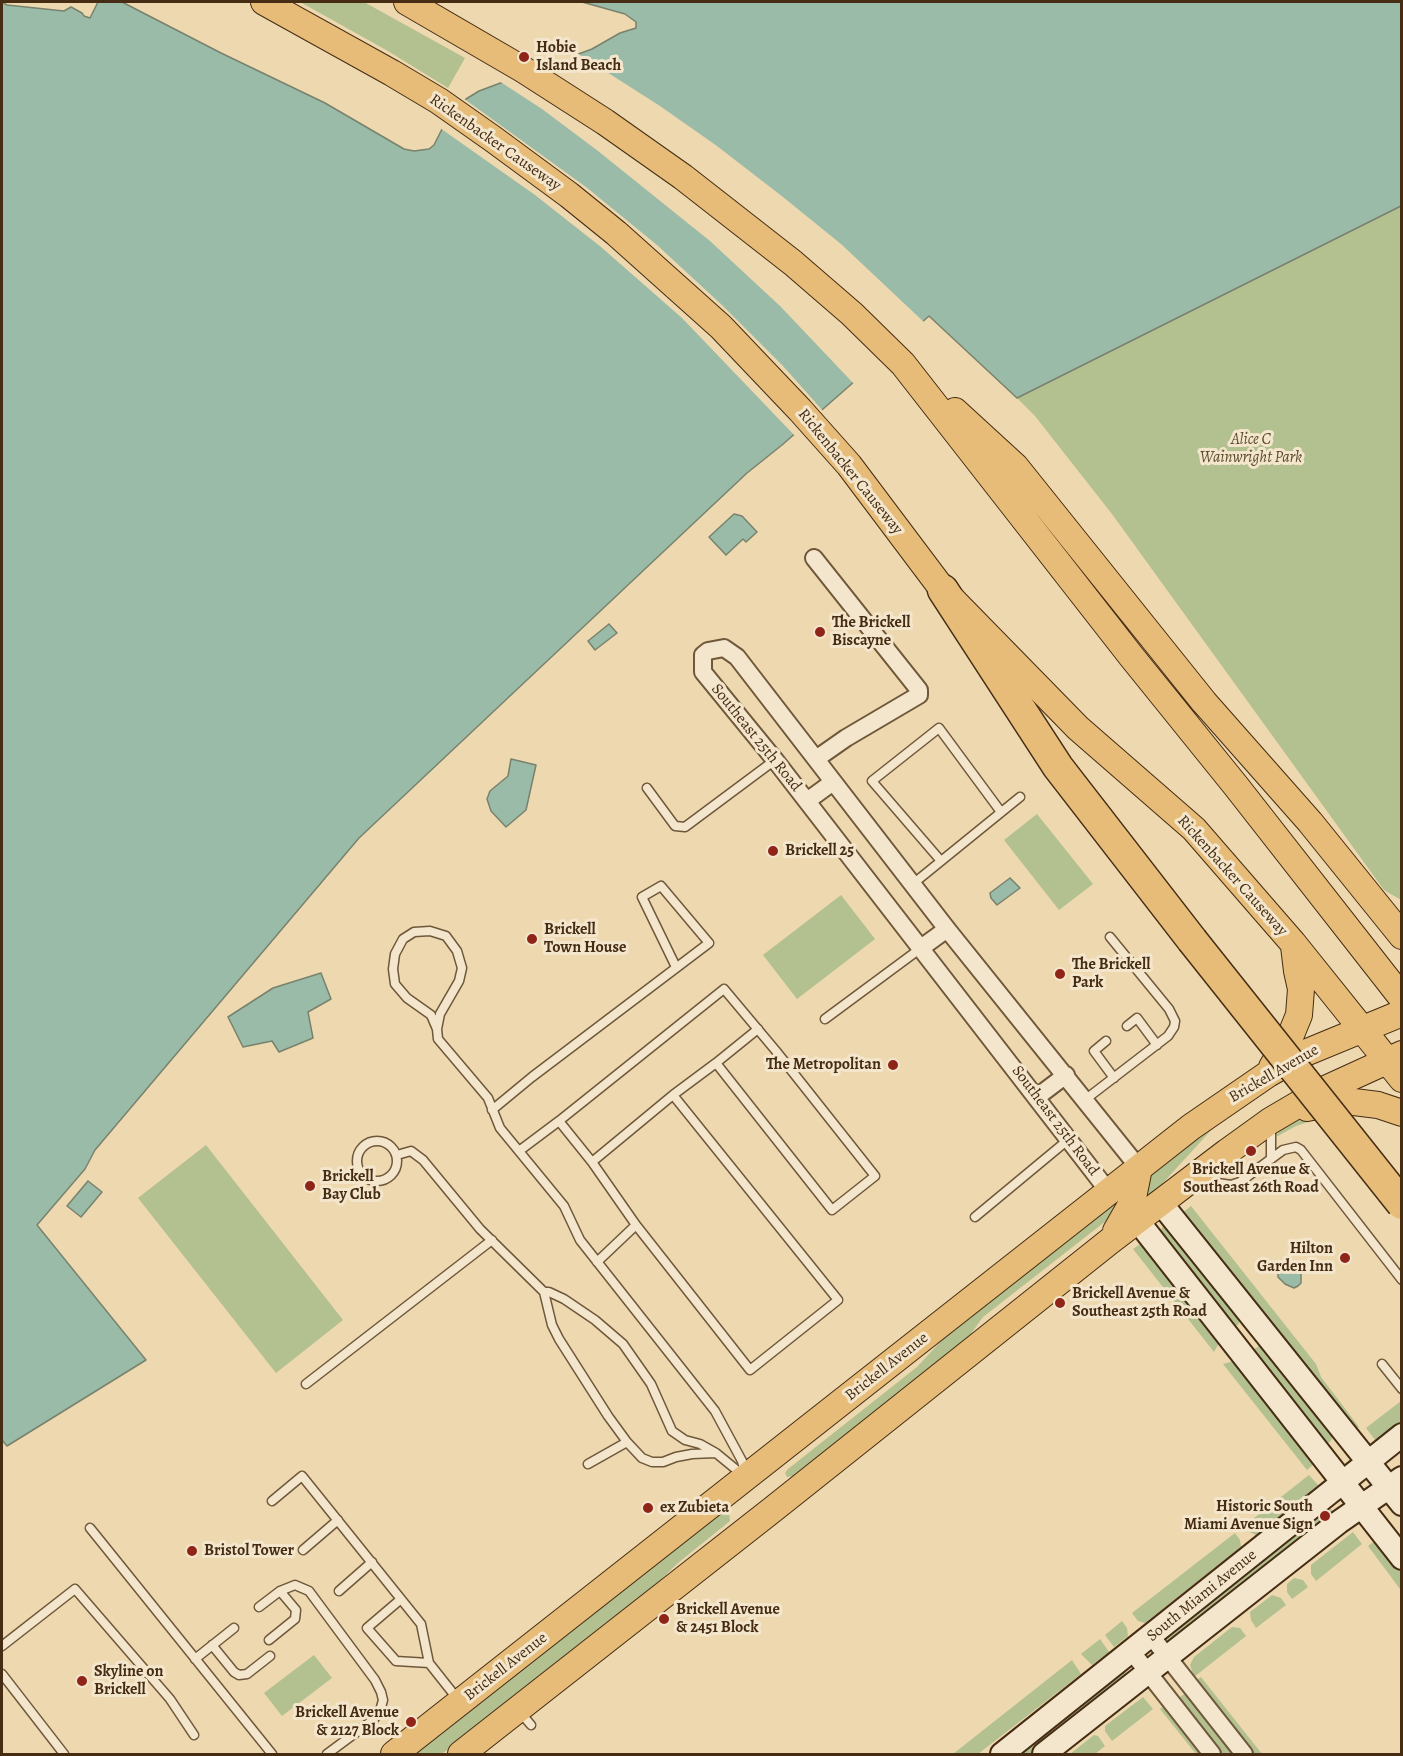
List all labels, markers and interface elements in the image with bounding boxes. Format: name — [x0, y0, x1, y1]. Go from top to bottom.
place label: Hobie Island Beach — [536, 38, 621, 76]
marker: Hobie Island Beach — [517, 50, 531, 64]
street label: Rickenbacker Causeway — [426, 90, 564, 196]
street label: Rickenbacker Causeway — [793, 405, 907, 539]
park label: Alice C Wainwright Park — [1200, 430, 1302, 468]
place label: The Brickell Biscayne — [832, 613, 910, 651]
marker: The Brickell Biscayne — [813, 625, 827, 639]
street label: Southeast 25th Road — [707, 680, 805, 796]
street label: Rickenbacker Causeway — [1173, 812, 1291, 940]
place label: Brickell 25 — [785, 841, 854, 861]
marker: Brickell 25 — [766, 844, 780, 858]
place label: Brickell Town House — [544, 920, 626, 958]
marker: Brickell Town House — [525, 932, 539, 946]
place label: The Brickell Park — [1072, 955, 1150, 993]
marker: The Brickell Park — [1053, 967, 1067, 981]
street label: Brickell Avenue — [1226, 1041, 1322, 1107]
place label: The Metropolitan — [766, 1055, 881, 1075]
marker: The Metropolitan — [886, 1058, 900, 1072]
street label: Southeast 25th Road — [1007, 1062, 1103, 1180]
marker: Brickell Avenue & Southeast 26th Road — [1244, 1144, 1258, 1158]
place label: Brickell Avenue & Southeast 26th Road — [1183, 1160, 1319, 1198]
place label: Brickell Bay Club — [322, 1167, 381, 1205]
marker: Brickell Bay Club — [303, 1179, 317, 1193]
place label: Hilton Garden Inn — [1257, 1239, 1333, 1277]
marker: Hilton Garden Inn — [1338, 1251, 1352, 1265]
place label: Brickell Avenue & Southeast 25th Road — [1072, 1284, 1207, 1322]
marker: Brickell Avenue & Southeast 25th Road — [1053, 1296, 1067, 1310]
street label: Brickell Avenue — [842, 1329, 932, 1405]
place label: Historic South Miami Avenue Sign — [1184, 1497, 1313, 1535]
place label: ex Zubieta — [660, 1498, 729, 1518]
marker: ex Zubieta — [641, 1501, 655, 1515]
marker: Historic South Miami Avenue Sign — [1318, 1509, 1332, 1523]
place label: Bristol Tower — [204, 1541, 294, 1561]
marker: Bristol Tower — [185, 1544, 199, 1558]
street label: South Miami Avenue — [1143, 1546, 1261, 1646]
place label: Brickell Avenue & 2451 Block — [676, 1600, 780, 1638]
marker: Brickell Avenue & 2451 Block — [657, 1612, 671, 1626]
street label: Brickell Avenue — [461, 1629, 551, 1705]
place label: Skyline on Brickell — [94, 1662, 164, 1700]
marker: Skyline on Brickell — [75, 1674, 89, 1688]
place label: Brickell Avenue & 2127 Block — [295, 1703, 399, 1741]
marker: Brickell Avenue & 2127 Block — [404, 1715, 418, 1729]

